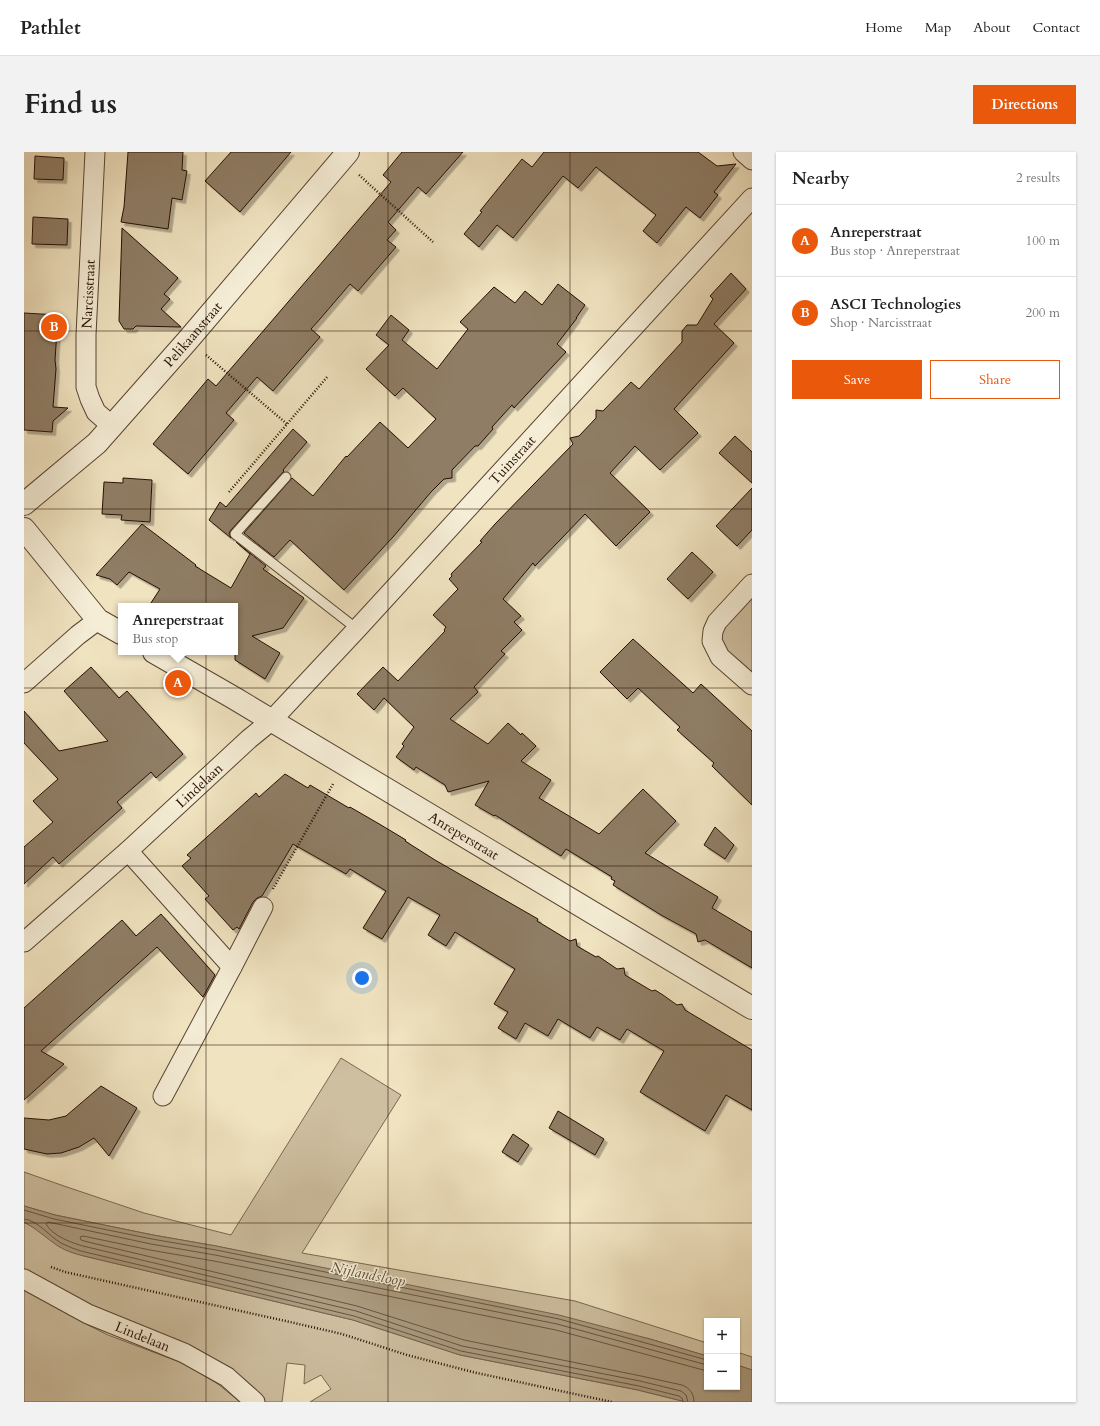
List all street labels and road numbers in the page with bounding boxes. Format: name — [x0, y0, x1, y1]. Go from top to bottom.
street label: Narcisstraat — [77, 259, 100, 329]
street label: Pelikaanstraat — [160, 297, 227, 371]
street label: Tuinstraat — [485, 431, 540, 489]
street label: Lindelaan — [172, 759, 227, 812]
street label: Anreperstraat — [425, 807, 503, 865]
street label: Lindelaan — [112, 1317, 173, 1356]

